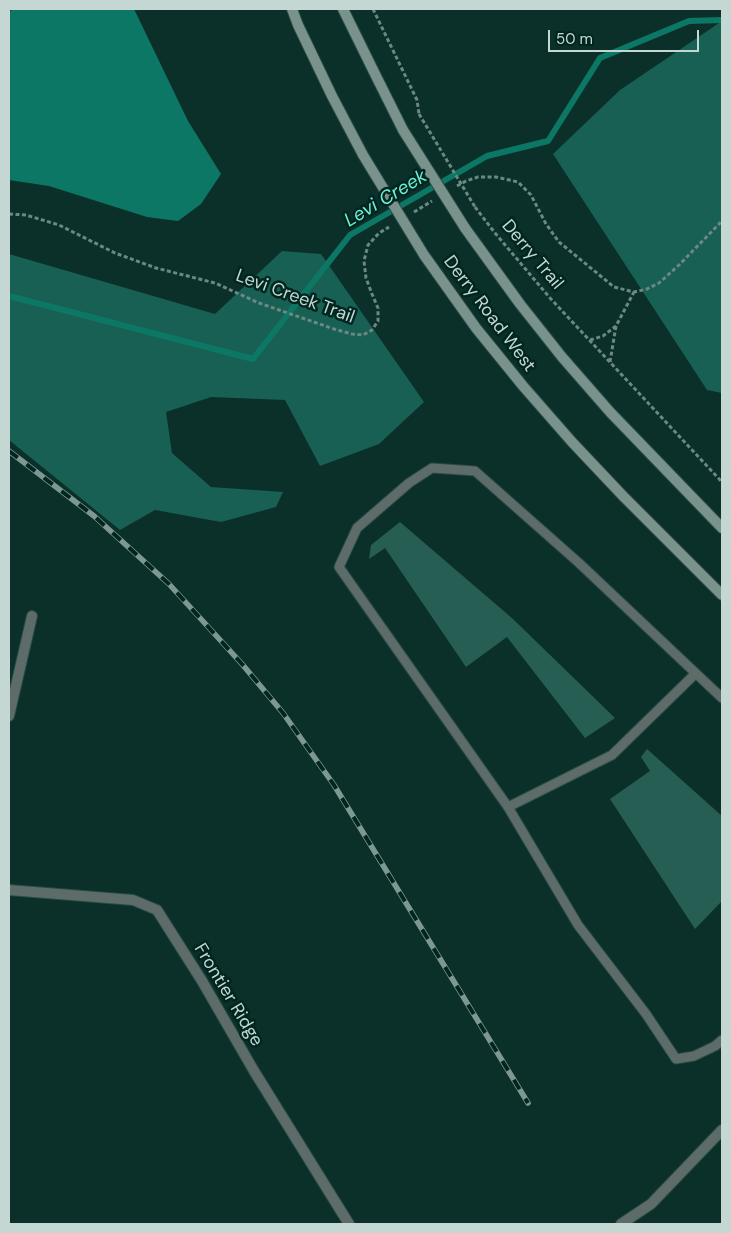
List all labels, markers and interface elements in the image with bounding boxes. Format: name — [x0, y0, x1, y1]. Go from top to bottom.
scale bar — [551, 20, 702, 52]
text: 50 m — [556, 29, 593, 49]
water label: Levi Creek — [341, 165, 431, 233]
street label: Derry Trail — [497, 216, 567, 294]
street label: Derry Road West — [438, 252, 540, 376]
street label: Levi Creek Trail — [233, 265, 357, 329]
street label: Frontier Ridge — [189, 940, 267, 1050]

